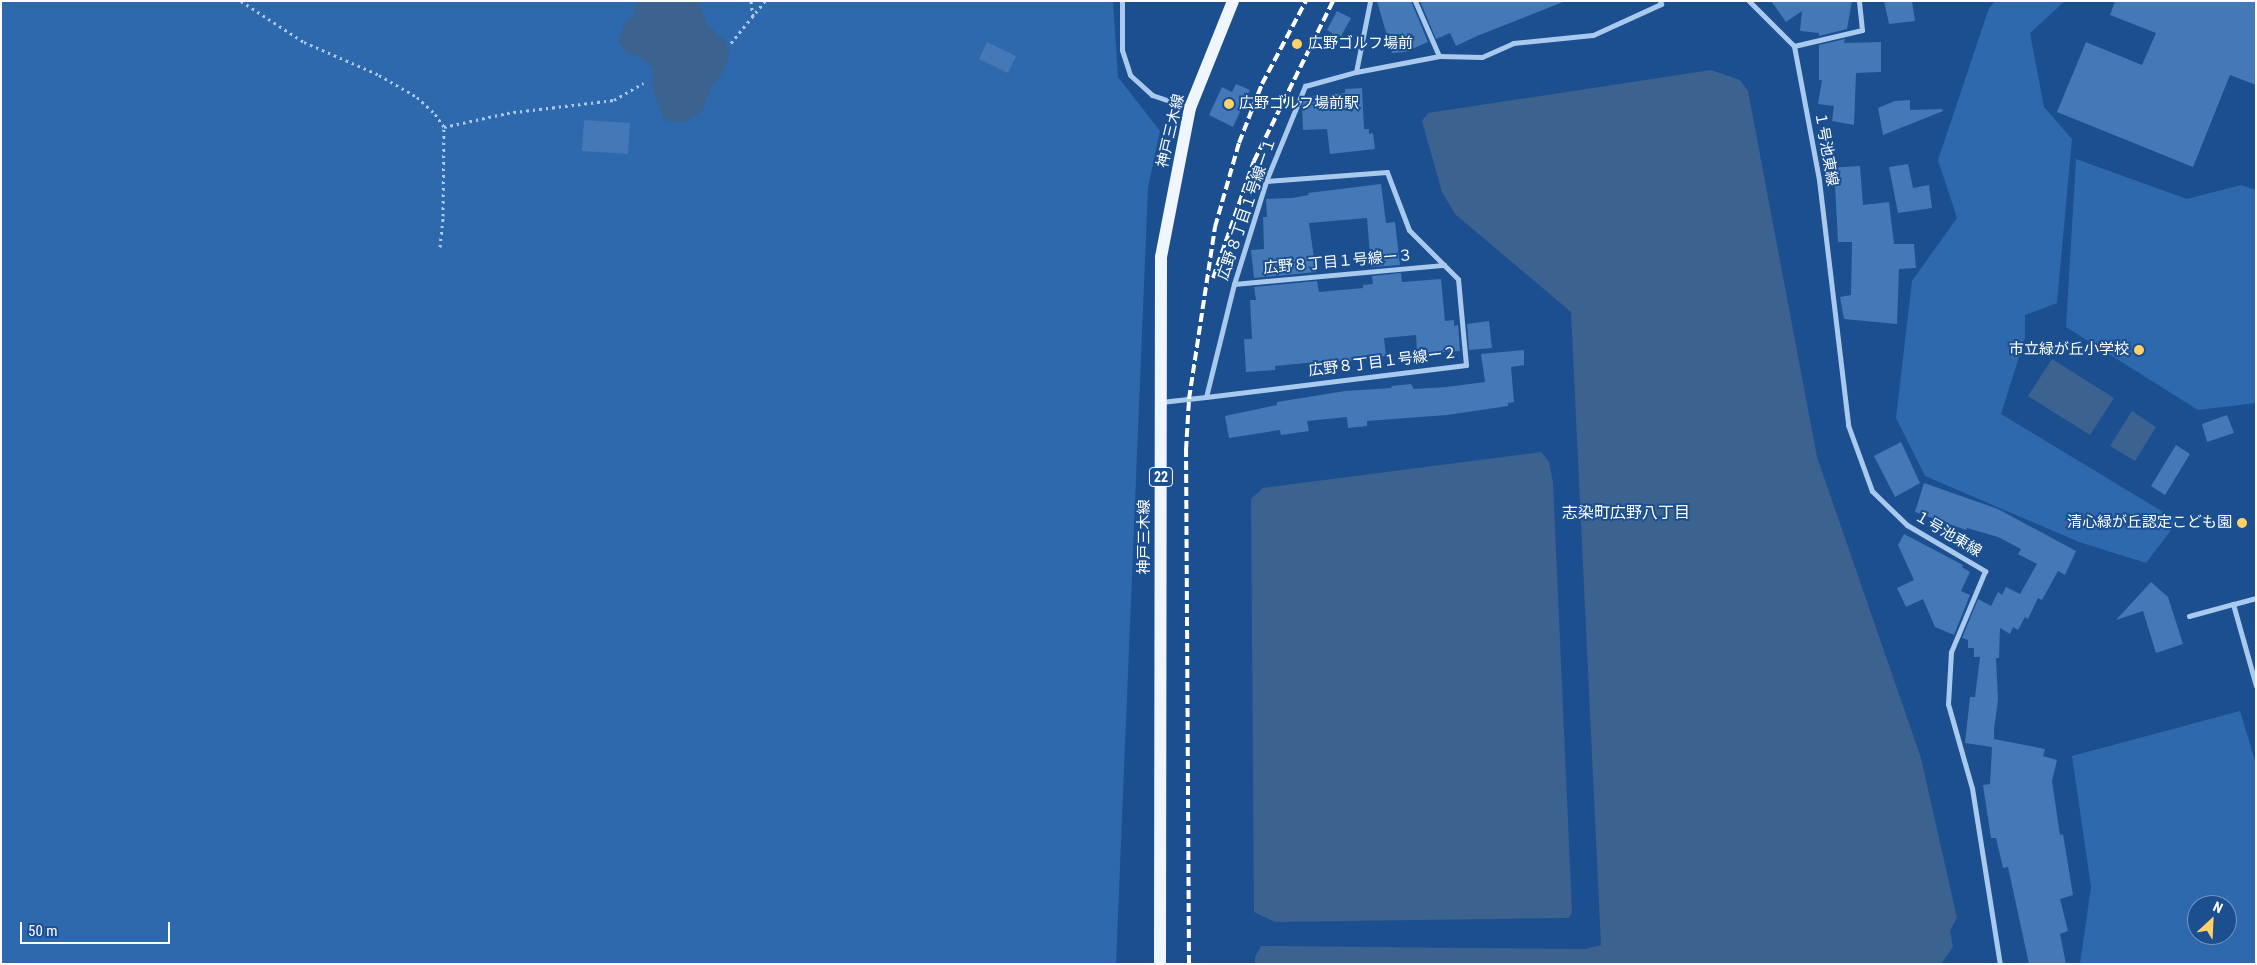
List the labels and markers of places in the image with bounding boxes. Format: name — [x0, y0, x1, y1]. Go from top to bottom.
place label: 広野ゴルフ場前 — [1308, 35, 1413, 53]
marker: 広野ゴルフ場前 — [1290, 37, 1304, 51]
place label: 広野ゴルフ場前駅 — [1239, 95, 1359, 113]
marker: 広野ゴルフ場前駅 — [1223, 98, 1235, 110]
place label: 市立緑が丘小学校 — [2009, 341, 2129, 359]
marker: 市立緑が丘小学校 — [2133, 344, 2145, 356]
place label: 清心緑が丘認定こども園 — [2067, 514, 2232, 532]
marker: 清心緑が丘認定こども園 — [2236, 517, 2248, 529]

